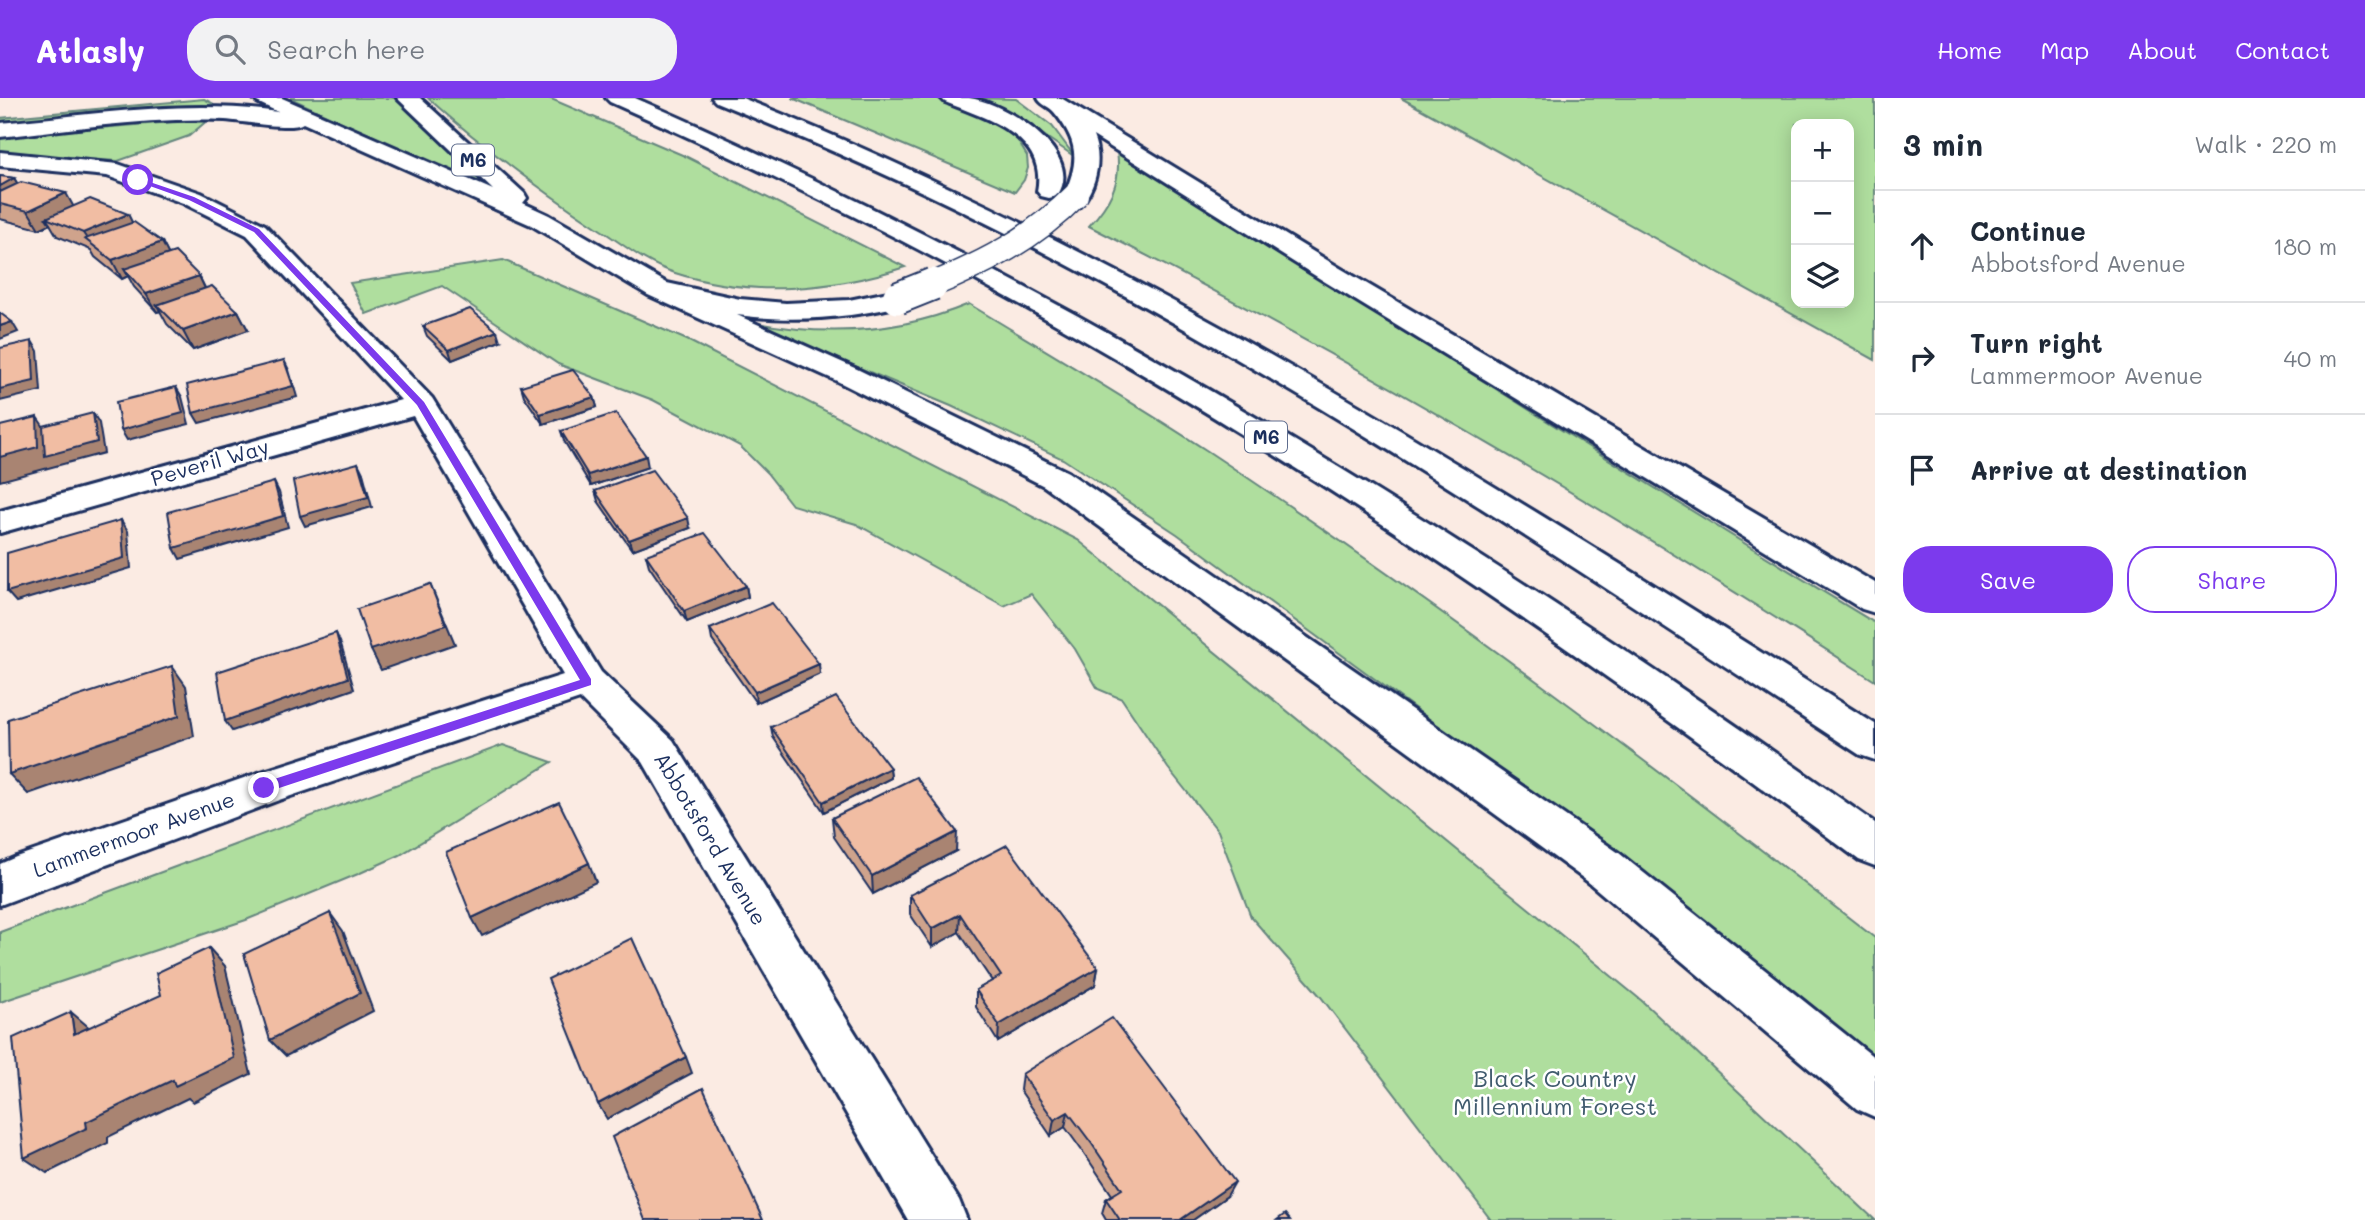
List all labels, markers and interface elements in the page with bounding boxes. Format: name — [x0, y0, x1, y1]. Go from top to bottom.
search box — [187, 18, 677, 81]
text: Atlasly — [35, 28, 145, 71]
icon: search — [211, 30, 249, 68]
text: Search here — [267, 32, 425, 66]
text: Home — [1937, 34, 2002, 65]
text: Map — [2040, 34, 2089, 65]
text: About — [2127, 34, 2197, 65]
text: Contact — [2235, 34, 2330, 65]
map controls — [1791, 119, 1854, 308]
button: + — [1791, 119, 1854, 182]
text: 3 min — [1903, 124, 1983, 164]
text: Walk · 220 m — [2194, 129, 2337, 159]
road number: M6 — [452, 144, 494, 176]
route start — [122, 164, 153, 195]
button: − — [1791, 182, 1854, 245]
text: Continue — [1970, 214, 2086, 248]
icon: ahead — [1903, 227, 1941, 265]
text: 180 m — [2273, 231, 2337, 261]
button: layers — [1791, 245, 1854, 308]
text: Abbotsford Avenue — [1970, 248, 2186, 278]
text: Turn right — [1970, 326, 2103, 360]
icon: right — [1903, 339, 1941, 377]
text: 40 m — [2284, 343, 2337, 373]
text: Lammermoor Avenue — [1970, 360, 2203, 390]
road number: M6 — [1245, 422, 1287, 452]
street label: Peveril Way — [148, 432, 272, 491]
icon: arrive — [1903, 451, 1941, 489]
text: Arrive at destination — [1970, 453, 2247, 487]
button: Save — [1903, 546, 2113, 613]
button: Share — [2127, 546, 2337, 613]
street label: Abbotsford Avenue — [649, 747, 774, 930]
route end — [248, 772, 279, 803]
street label: Lammermoor Avenue — [29, 785, 238, 883]
park label: Black Country Millennium Forest — [1453, 1062, 1657, 1121]

